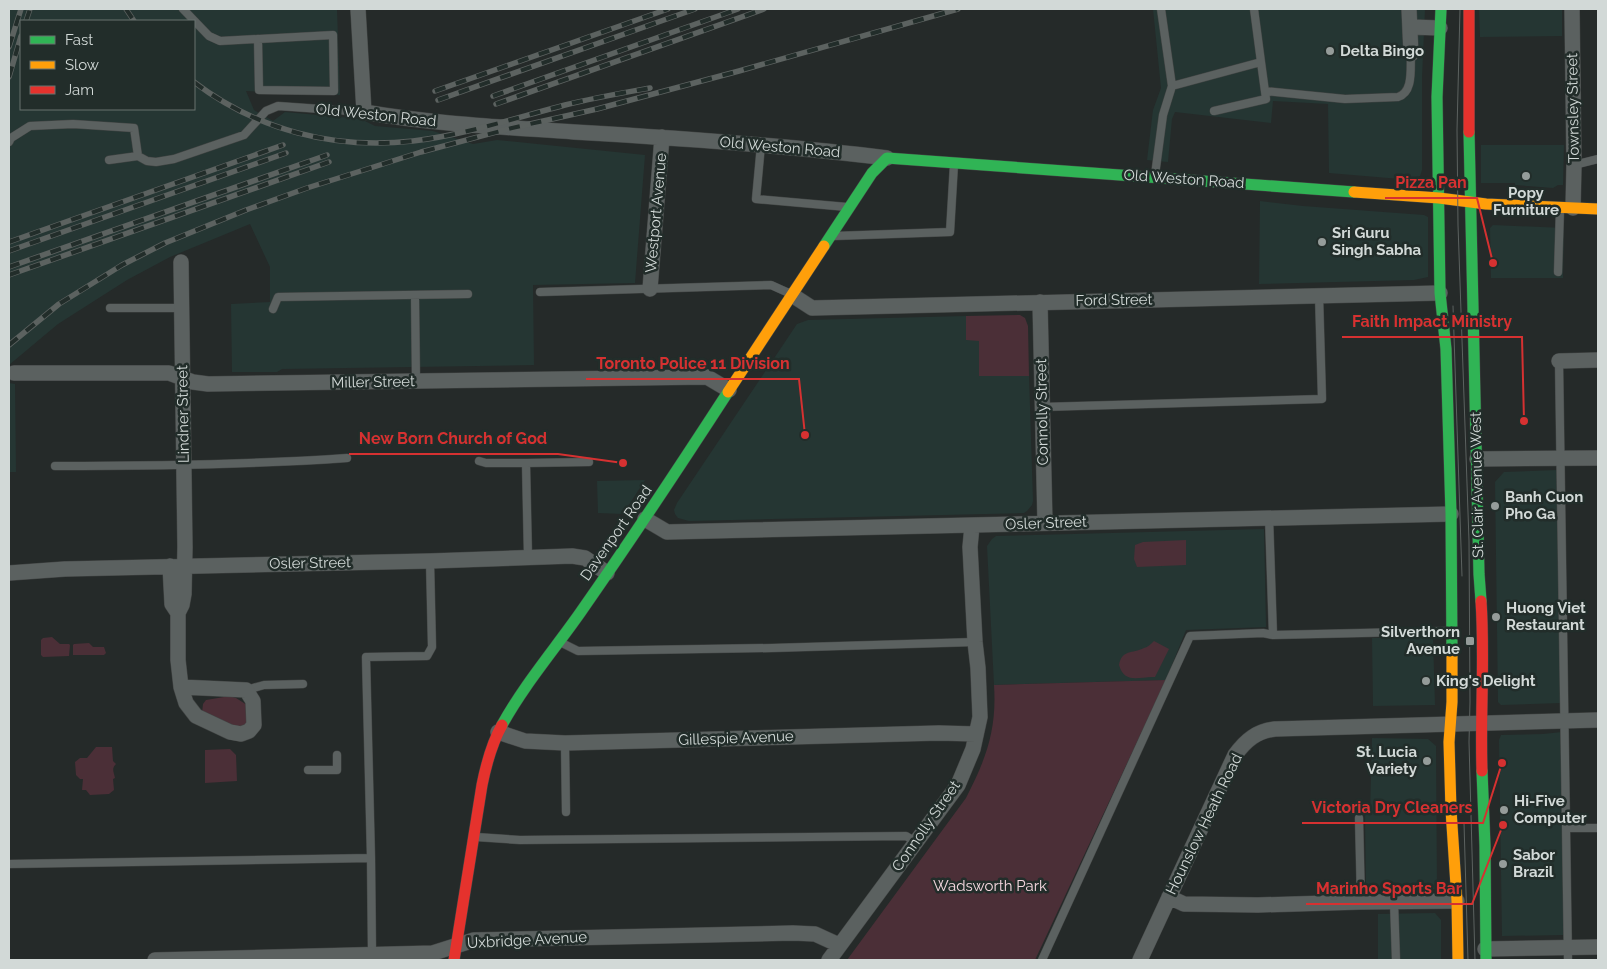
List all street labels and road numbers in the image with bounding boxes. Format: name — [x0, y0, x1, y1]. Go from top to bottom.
street label: Townsley Street — [1563, 53, 1583, 163]
street label: Old Weston Road — [315, 100, 437, 130]
street label: Old Weston Road — [719, 133, 841, 161]
street label: Westport Avenue — [642, 152, 670, 274]
street label: Old Weston Road — [1123, 166, 1245, 192]
street label: Ford Street — [1075, 290, 1153, 310]
street label: Connolly Street — [1032, 359, 1052, 465]
street label: Lindner Street — [173, 365, 193, 463]
street label: Miller Street — [331, 372, 415, 392]
street label: St. Clair Avenue West — [1467, 412, 1487, 558]
street label: Davenport Road — [576, 482, 656, 584]
street label: Osler Street — [1005, 513, 1087, 533]
street label: Osler Street — [269, 553, 351, 573]
street label: Gillespie Avenue — [678, 727, 794, 749]
street label: Hounslow Heath Road — [1162, 751, 1246, 897]
street label: Connolly Street — [888, 777, 964, 875]
street label: Uxbridge Avenue — [467, 928, 588, 952]

